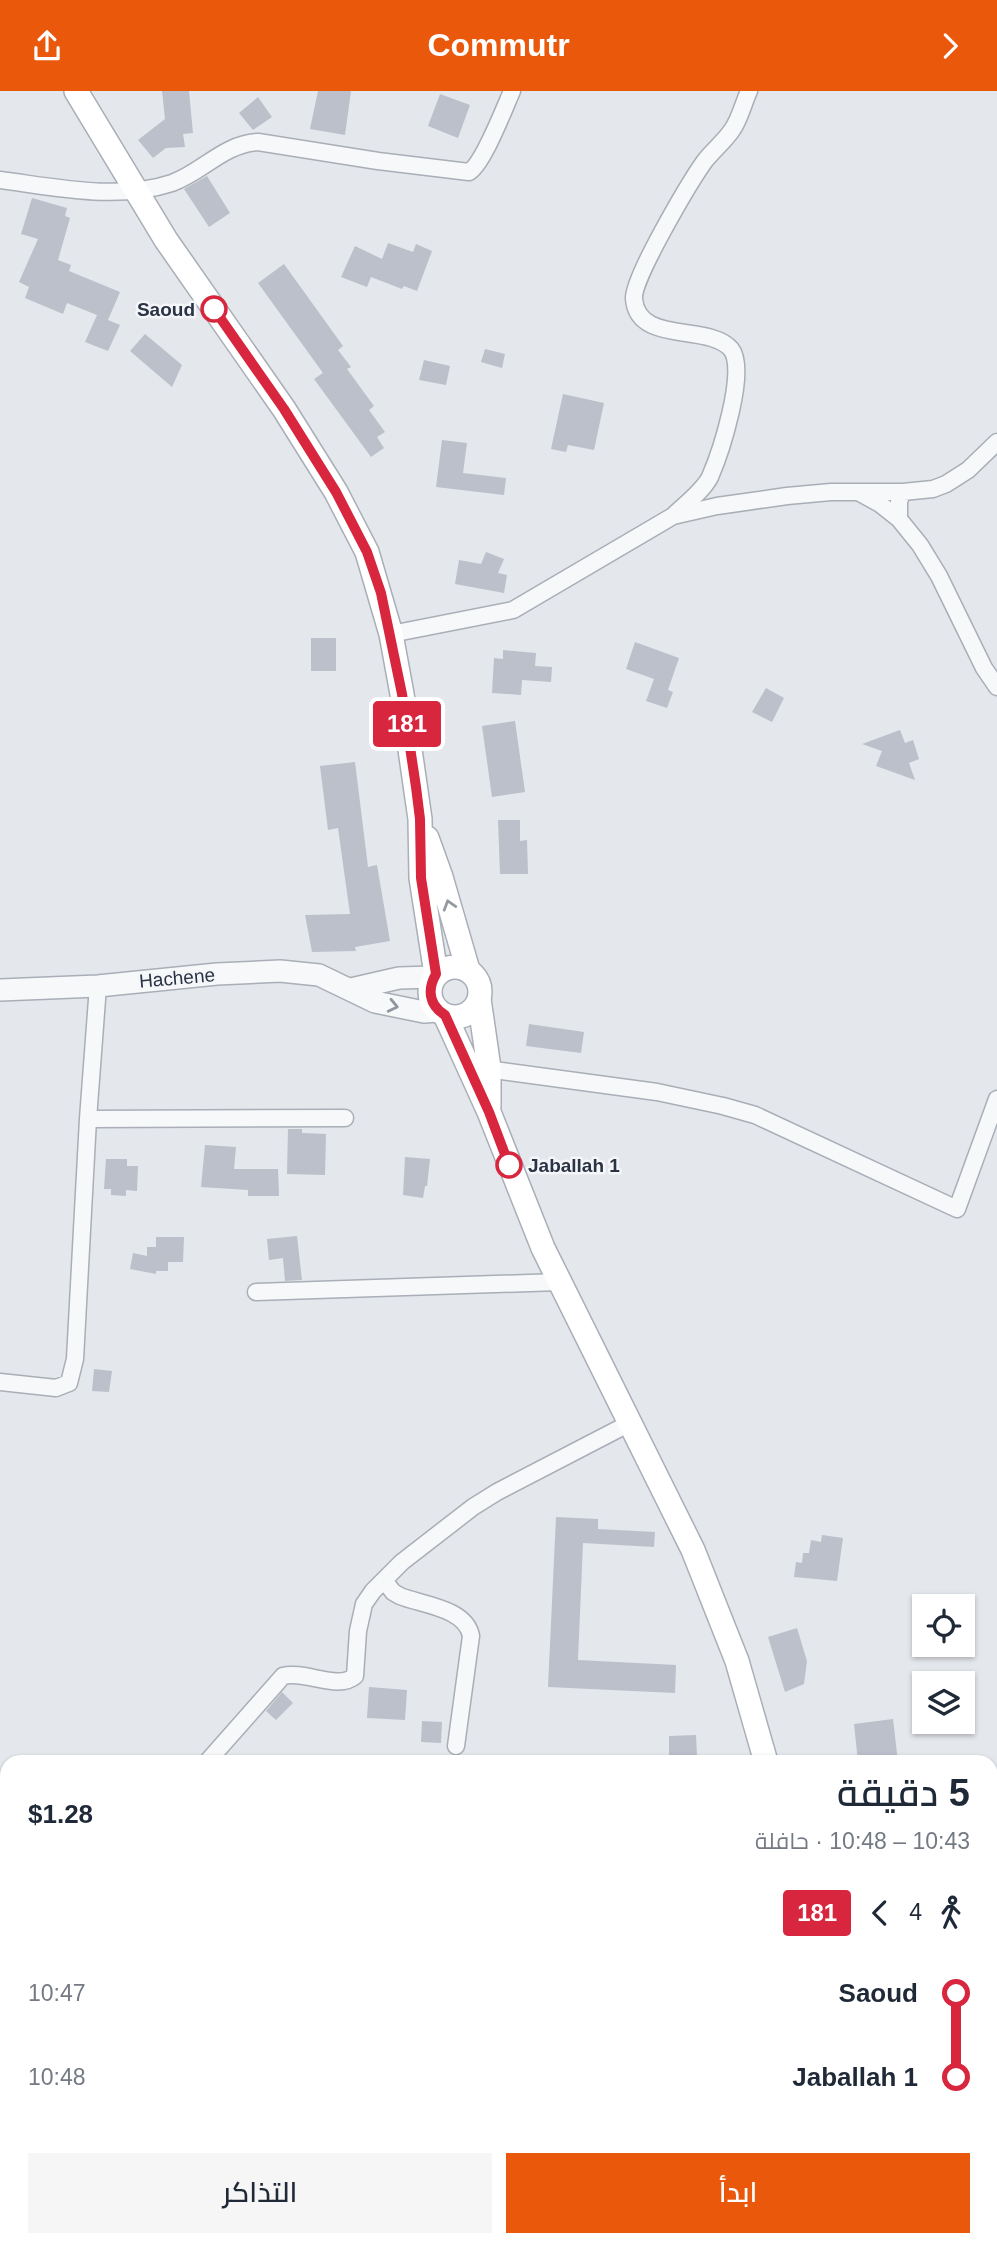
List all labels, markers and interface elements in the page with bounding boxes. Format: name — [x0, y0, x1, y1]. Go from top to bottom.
icon: share — [28, 27, 66, 65]
text: Commutr — [427, 27, 570, 63]
icon: forward — [931, 27, 969, 65]
marker: Saoud — [201, 296, 227, 322]
place label: Saoud — [137, 299, 195, 320]
line badge: 181 — [367, 701, 447, 747]
text: 181 — [387, 710, 427, 737]
one-way arrow — [443, 899, 458, 911]
street label: Hachene — [138, 964, 216, 992]
one-way arrow — [387, 998, 399, 1012]
marker: Jaballah 1 — [496, 1152, 522, 1178]
place label: Jaballah 1 — [528, 1155, 620, 1176]
map controls — [912, 1594, 975, 1734]
button: locate — [912, 1594, 975, 1657]
button: layers — [912, 1671, 975, 1734]
text: 5 دقيقة — [837, 1772, 970, 1814]
text: $1.28 — [28, 1799, 93, 1829]
text: 10:43 – 10:48 · حافلة — [755, 1828, 970, 1854]
icon: back — [861, 1894, 899, 1932]
icon: walk — [932, 1894, 970, 1932]
text: 181 — [797, 1899, 837, 1926]
text: 4 — [909, 1899, 922, 1925]
text: Saoud — [839, 1978, 918, 2008]
text: 10:47 — [28, 1980, 86, 2006]
text: Jaballah 1 — [792, 2062, 918, 2092]
text: 10:48 — [28, 2064, 86, 2090]
button: التذاكر — [28, 2153, 492, 2233]
button: ابدأ — [506, 2153, 970, 2233]

